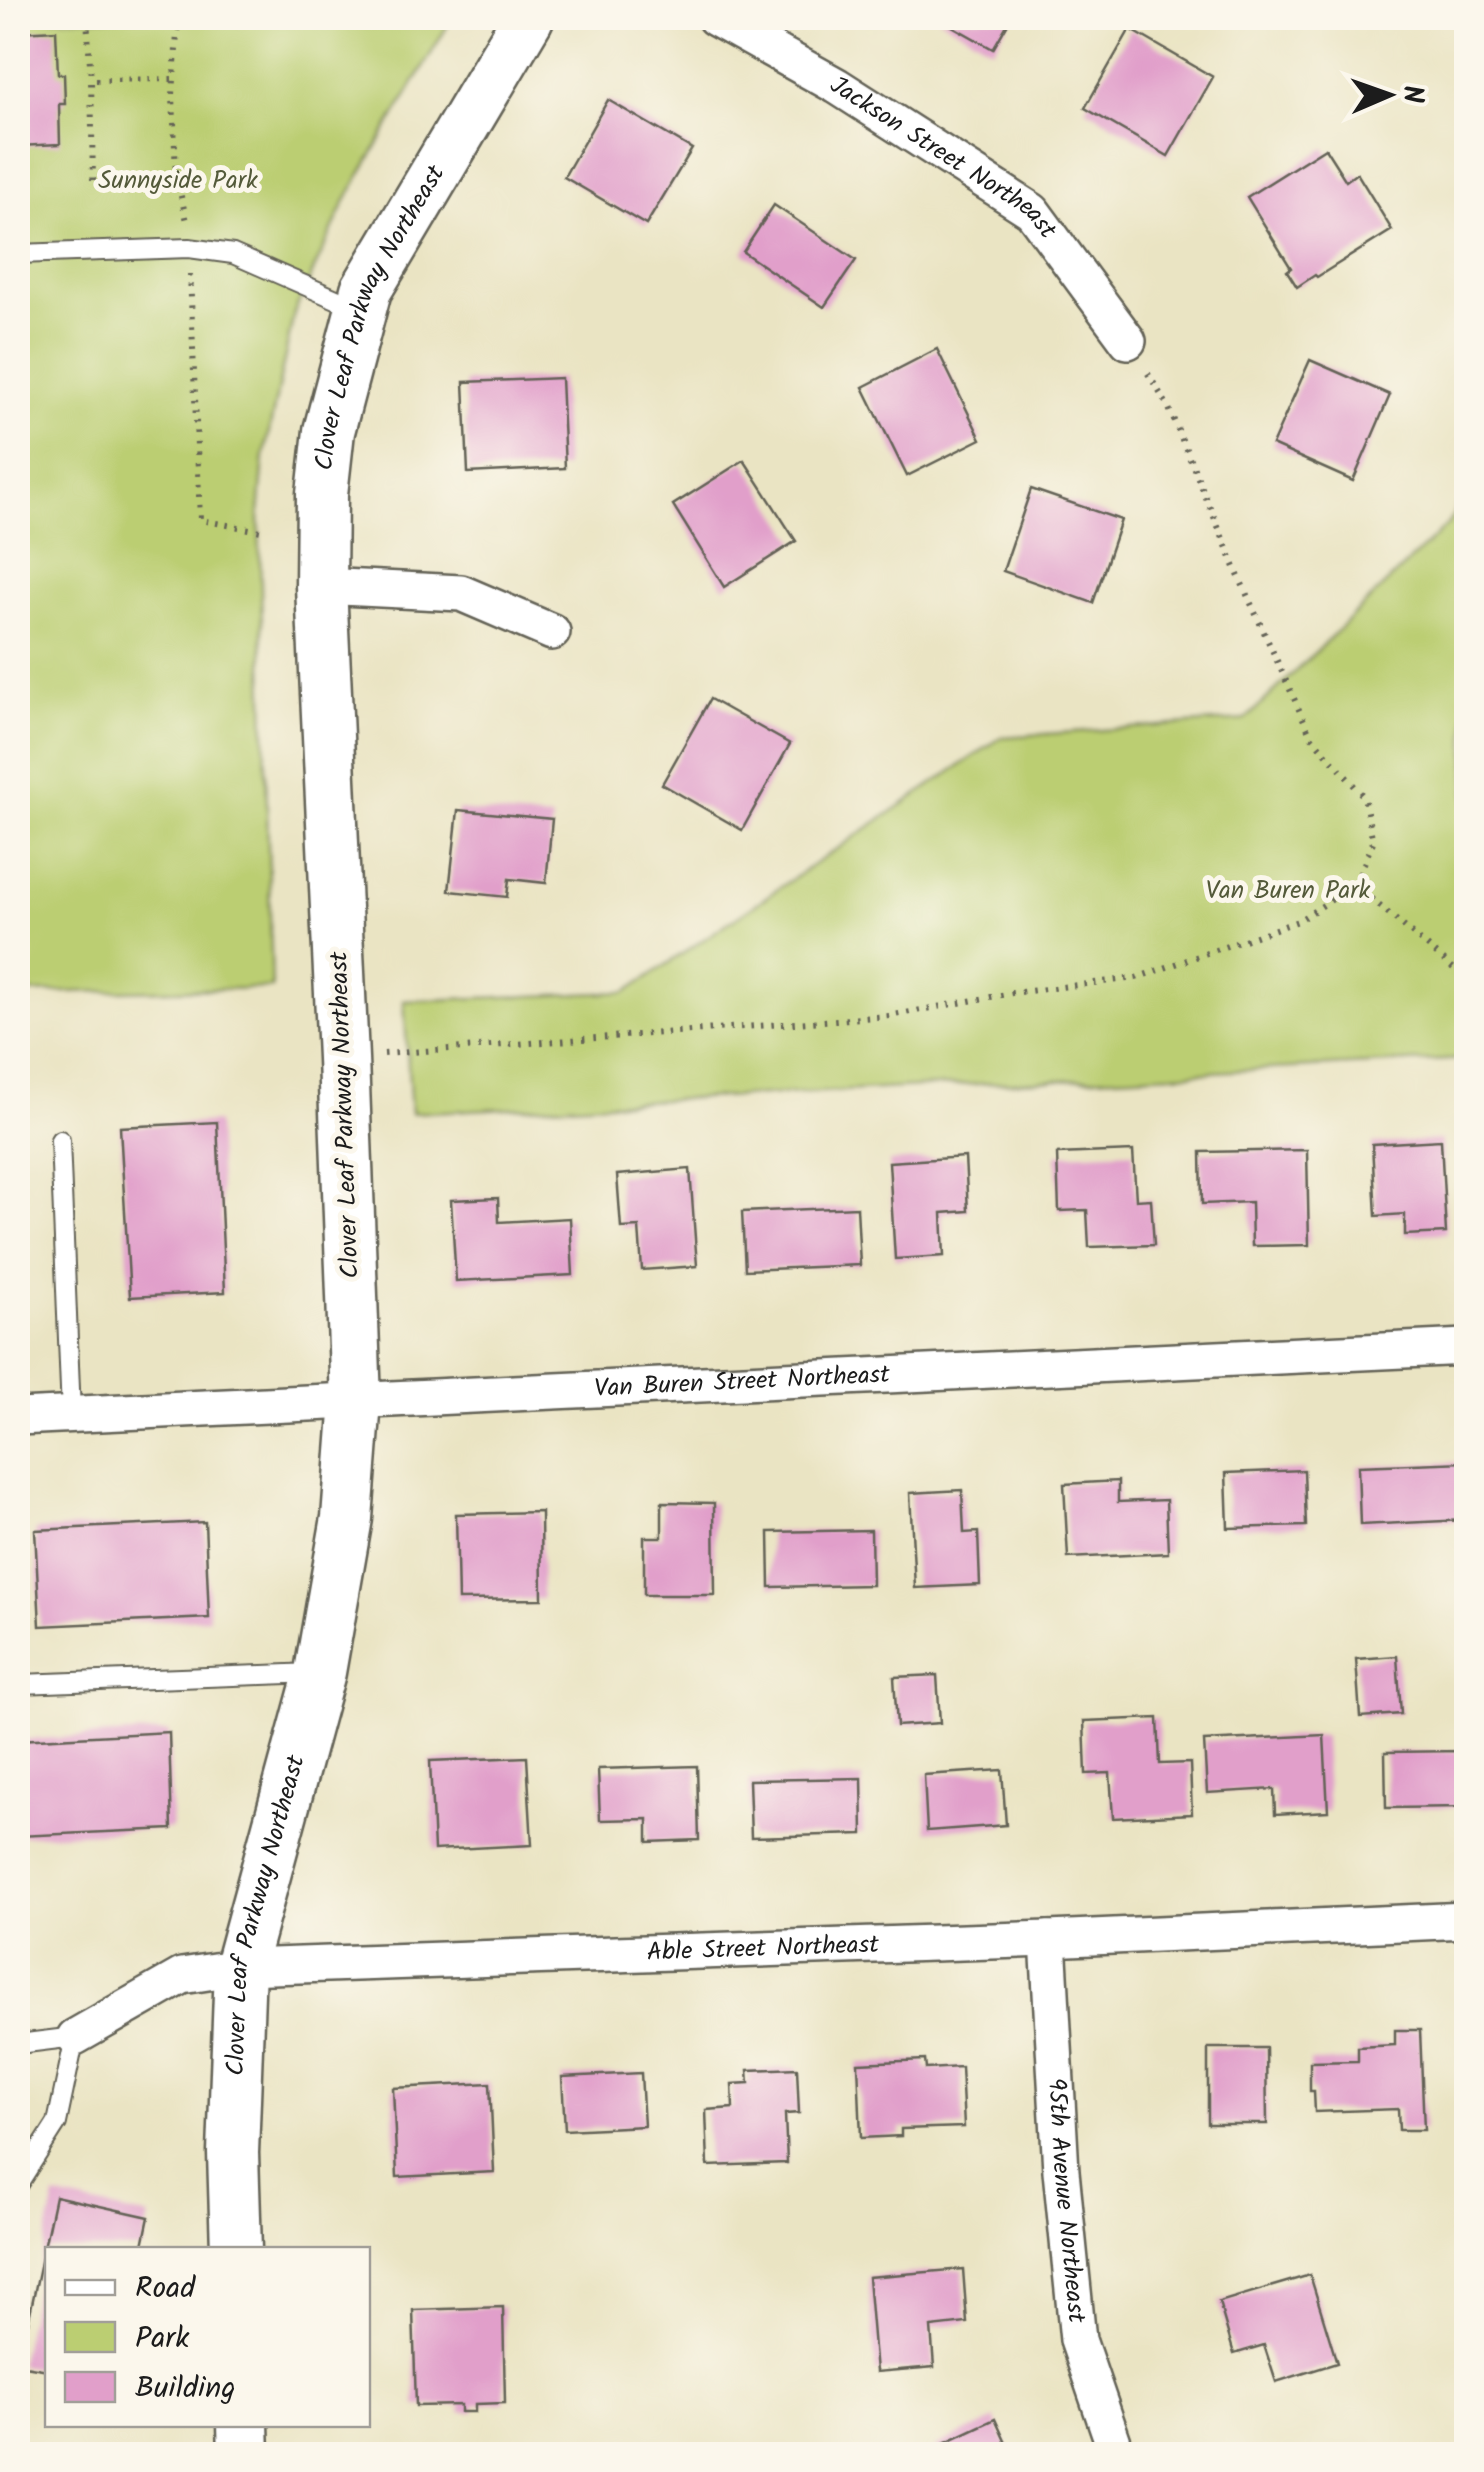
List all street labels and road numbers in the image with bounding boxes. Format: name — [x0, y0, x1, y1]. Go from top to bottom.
street label: Jackson Street Northeast — [821, 66, 1067, 248]
street label: Clover Leaf Parkway Northeast — [305, 157, 456, 472]
street label: Clover Leaf Parkway Northeast — [319, 951, 371, 1279]
street label: Van Buren Street Northeast — [593, 1355, 891, 1409]
street label: Clover Leaf Parkway Northeast — [216, 1751, 317, 2077]
street label: Able Street Northeast — [646, 1925, 880, 1973]
street label: 95th Avenue Northeast — [1036, 2077, 1096, 2325]

